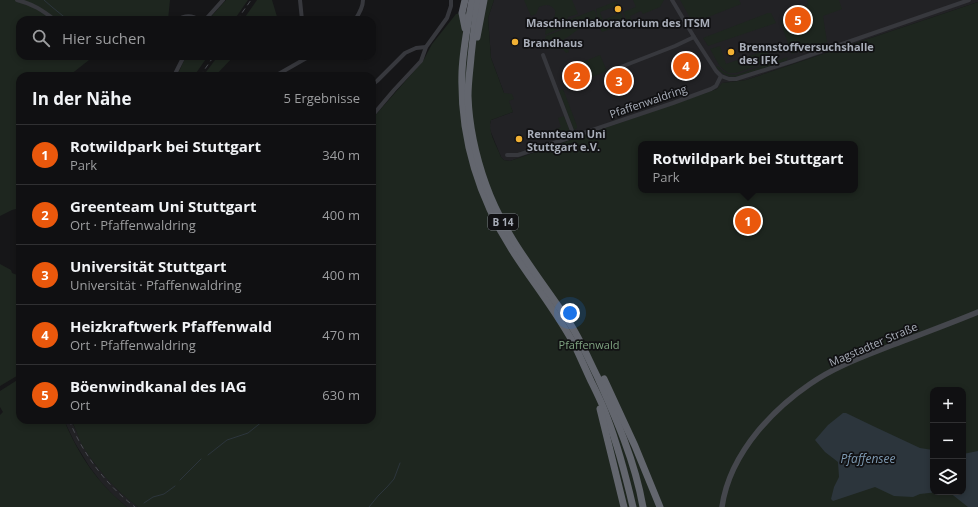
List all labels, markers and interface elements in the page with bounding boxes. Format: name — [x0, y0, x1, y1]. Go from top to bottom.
marker: Maschinenlaboratorium des ITSM — [613, 4, 623, 14]
pin: 5 — [785, 5, 811, 35]
place label: Maschinenlaboratorium des ITSM — [526, 15, 710, 30]
search box — [16, 16, 376, 60]
icon: search — [30, 27, 52, 49]
text: Hier suchen — [62, 28, 146, 48]
place label: Brandhaus — [523, 35, 583, 50]
marker: Brandhaus — [510, 37, 520, 47]
place label: Brennstoffversuchshalle des IFK — [739, 39, 874, 67]
marker: Brennstoffversuchshalle des IFK — [726, 47, 736, 57]
pin: 4 — [673, 51, 699, 81]
pin: 2 — [564, 61, 590, 91]
pin: 3 — [606, 66, 632, 96]
street label: Pfaffenwaldring — [607, 81, 689, 121]
text: In der Nähe — [32, 87, 131, 110]
text: 5 Ergebnisse — [283, 89, 360, 107]
place label: Rennteam Uni Stuttgart e.V. — [527, 126, 606, 154]
marker: Rennteam Uni Stuttgart e.V. — [514, 134, 524, 144]
text: Rotwildpark bei Stuttgart — [70, 136, 261, 156]
popup — [638, 141, 858, 193]
text: 1 — [41, 146, 49, 164]
text: 340 m — [322, 146, 360, 164]
text: Rotwildpark bei Stuttgart — [652, 148, 844, 168]
text: Park — [70, 156, 97, 174]
text: Park — [652, 168, 680, 186]
text: Greenteam Uni Stuttgart — [70, 196, 257, 216]
text: 2 — [41, 206, 49, 224]
text: 400 m — [322, 206, 360, 224]
pin: 1 — [735, 206, 761, 236]
road number: B 14 — [488, 214, 518, 230]
text: Ort · Pfaffenwaldring — [70, 216, 196, 234]
text: Universität Stuttgart — [70, 256, 227, 276]
text: 3 — [41, 266, 49, 284]
text: 400 m — [322, 266, 360, 284]
text: Universität · Pfaffenwaldring — [70, 276, 242, 294]
your location — [560, 303, 580, 323]
text: Heizkraftwerk Pfaffenwald — [70, 316, 272, 336]
street label: Magstadter Straße — [826, 319, 920, 369]
text: 4 — [41, 326, 49, 344]
text: 470 m — [322, 326, 360, 344]
text: Ort · Pfaffenwaldring — [70, 336, 196, 354]
park label: Pfaffenwald — [559, 337, 619, 352]
text: Böenwindkanal des IAG — [70, 376, 247, 396]
text: 5 — [41, 386, 49, 404]
text: 630 m — [322, 386, 360, 404]
map controls — [930, 387, 966, 495]
button: + — [930, 387, 966, 423]
text: Ort — [70, 396, 90, 414]
button: − — [930, 423, 966, 459]
water label: Pfaffensee — [841, 450, 895, 467]
button: layers — [930, 459, 966, 495]

